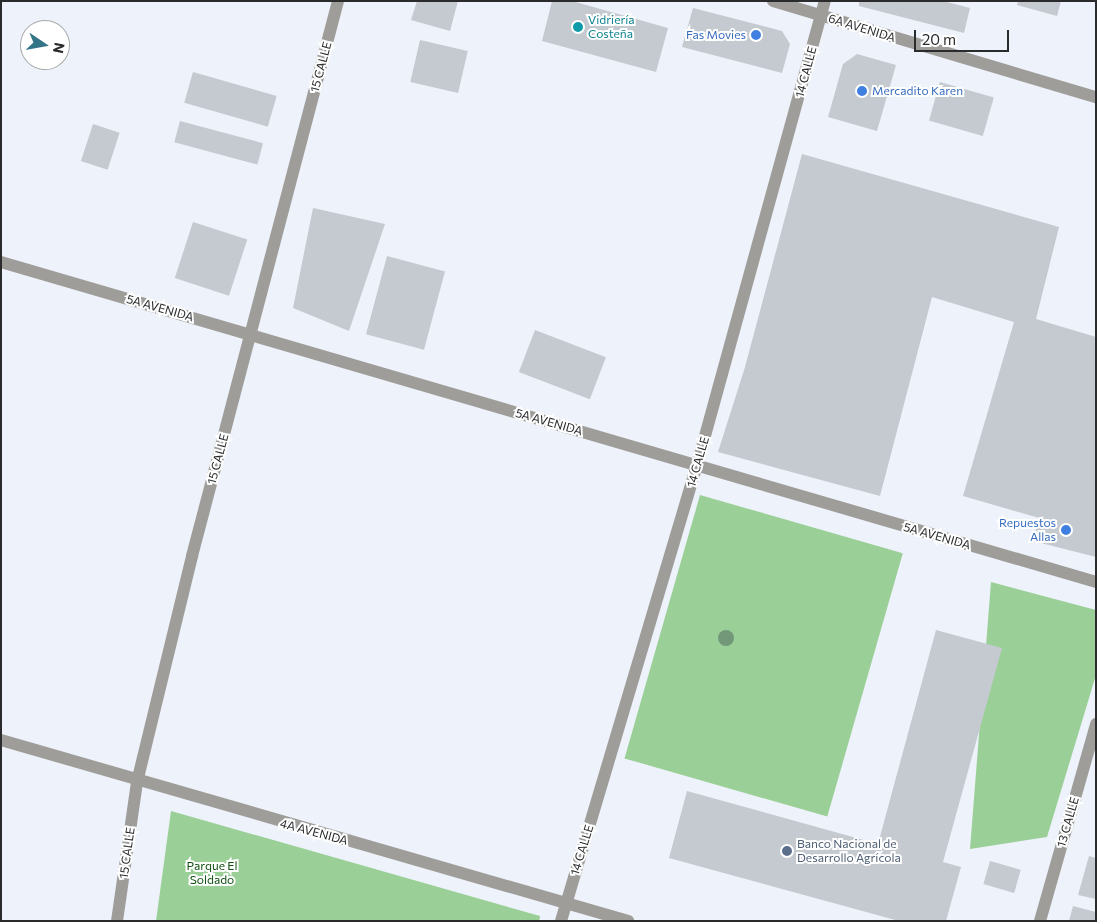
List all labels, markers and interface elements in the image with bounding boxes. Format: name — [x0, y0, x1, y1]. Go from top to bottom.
street label: 6A AVENIDA — [827, 11, 897, 45]
place label: Vidriería Costeña — [588, 13, 635, 41]
north arrow — [20, 20, 70, 70]
scale bar — [917, 20, 1012, 52]
marker: Vidriería Costeña — [572, 21, 584, 33]
place label: Fas Movies — [686, 28, 746, 42]
marker: Fas Movies — [750, 29, 762, 41]
text: 20 m — [922, 30, 956, 48]
street label: 15 CALLE — [307, 40, 335, 94]
text: N — [50, 41, 69, 55]
street label: 14 CALLE — [792, 45, 820, 99]
place label: Mercadito Karen — [872, 84, 963, 98]
marker: Mercadito Karen — [856, 85, 868, 97]
street label: 5A AVENIDA — [125, 292, 195, 324]
street label: 5A AVENIDA — [514, 406, 584, 438]
street label: 15 CALLE — [204, 432, 232, 486]
street label: 14 CALLE — [684, 435, 712, 489]
place label: Repuestos Allas — [999, 516, 1056, 544]
street label: 5A AVENIDA — [902, 520, 972, 552]
marker: Repuestos Allas — [1060, 524, 1072, 536]
street label: 13 CALLE — [1054, 795, 1082, 849]
street label: 4A AVENIDA — [278, 816, 350, 848]
street label: 14 CALLE — [568, 823, 596, 877]
street label: 15 CALLE — [116, 826, 138, 880]
place label: Banco Nacional de Desarrollo Agrícola — [797, 837, 901, 865]
marker: Banco Nacional de Desarrollo Agrícola — [781, 845, 793, 857]
park label: Parque El Soldado — [187, 859, 237, 887]

